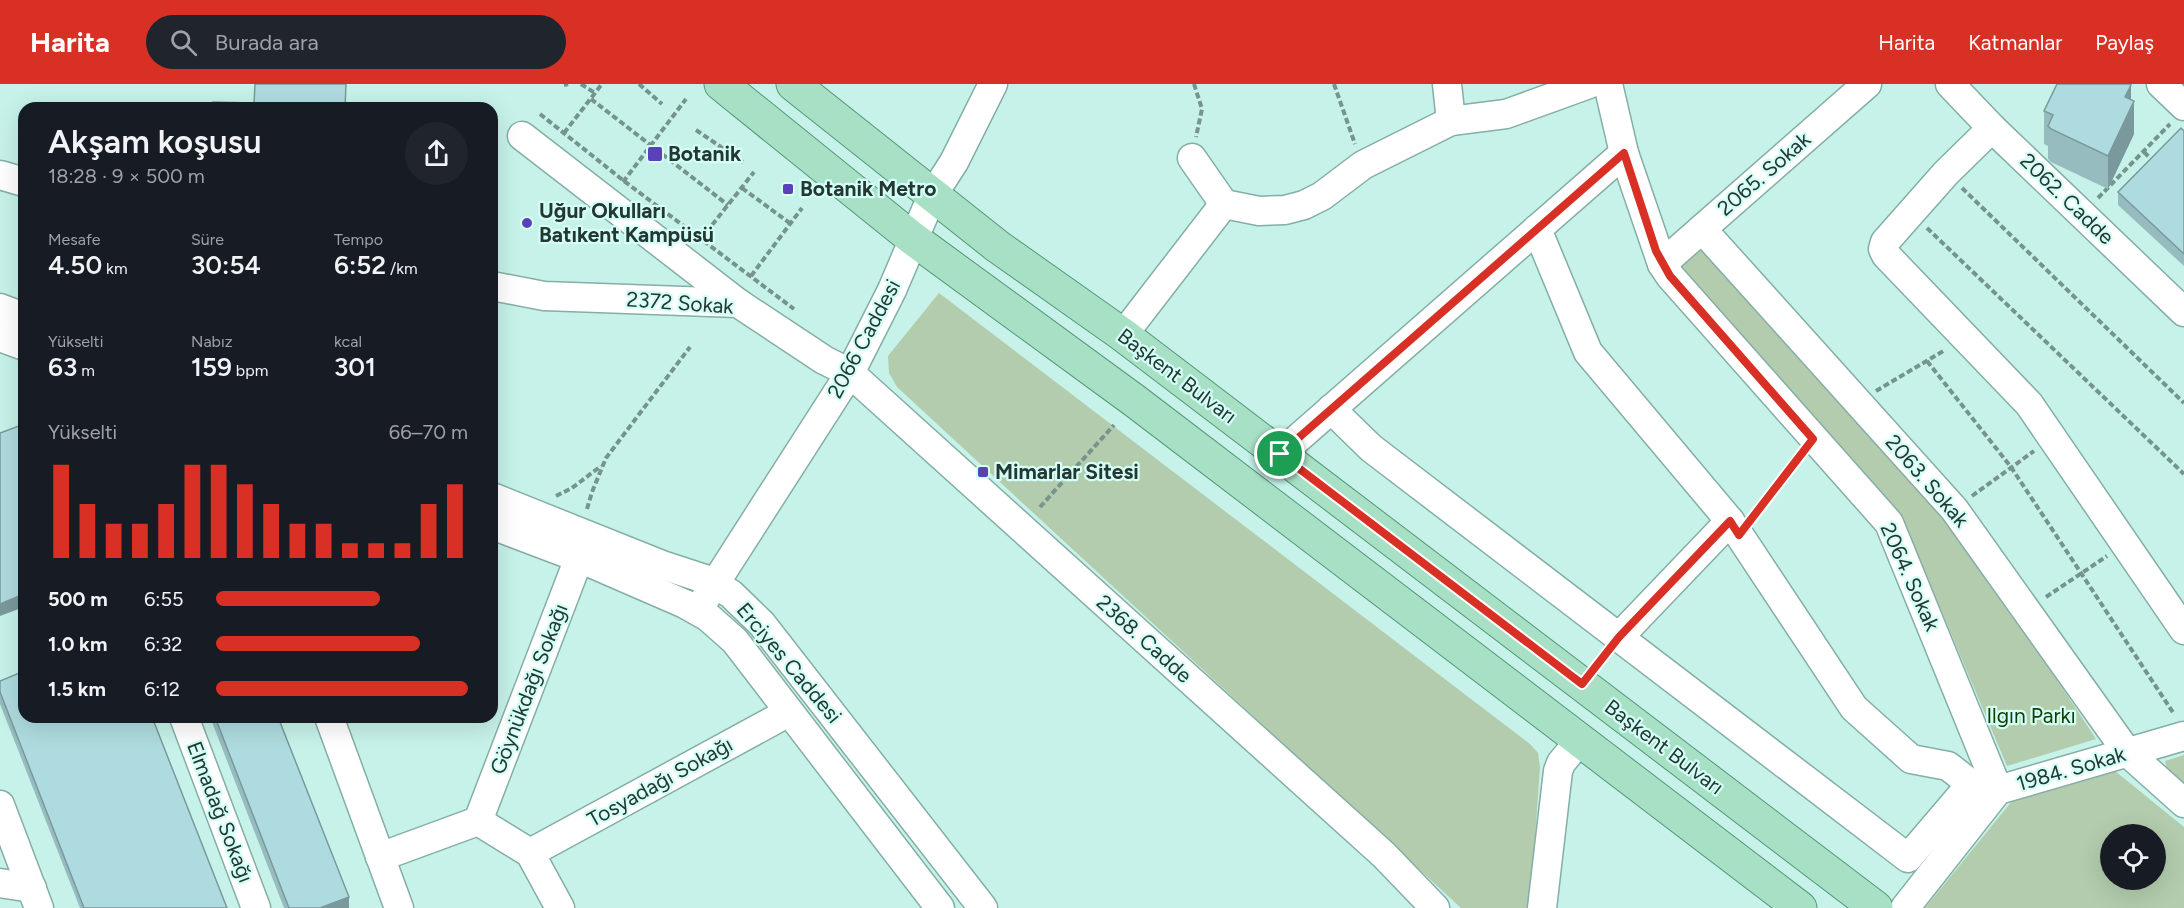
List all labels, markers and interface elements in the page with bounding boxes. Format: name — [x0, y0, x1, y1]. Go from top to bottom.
search box — [146, 15, 566, 69]
text: Harita — [30, 25, 110, 59]
icon: search — [167, 26, 200, 59]
text: Burada ara — [215, 29, 319, 56]
text: Harita — [1878, 30, 1935, 55]
text: Katmanlar — [1968, 30, 2062, 55]
text: Paylaş — [2095, 30, 2154, 55]
text: Akşam koşusu — [48, 122, 262, 161]
button: share — [405, 122, 468, 185]
street label: 2065. Sokak — [1712, 126, 1816, 221]
place label: Botanik — [668, 141, 742, 166]
marker: Botanik — [646, 145, 664, 163]
street label: 2062. Cadde — [2015, 148, 2119, 249]
text: 18:28 · 9 × 500 m — [48, 164, 205, 188]
place label: Botanik Metro — [800, 176, 936, 201]
marker: Botanik Metro — [781, 182, 795, 196]
place label: Uğur Okulları Batıkent Kampüsü — [539, 198, 714, 247]
marker: Uğur Okulları Batıkent Kampüsü — [520, 216, 534, 230]
text: Mesafe — [48, 230, 100, 249]
text: Süre — [191, 230, 224, 249]
text: Tempo — [334, 230, 383, 249]
text: 4.50 — [48, 249, 102, 281]
text: 30:54 — [191, 249, 261, 281]
text: 6:52 — [334, 249, 386, 281]
text: km — [102, 259, 128, 278]
text: /km — [386, 259, 418, 278]
street label: 2066 Caddesi — [822, 275, 905, 402]
street label: 2372 Sokak — [626, 286, 735, 319]
street label: Başkent Bulvarı — [1113, 323, 1242, 428]
text: Yükselti — [48, 332, 103, 351]
text: Nabız — [191, 332, 233, 351]
text: kcal — [334, 332, 362, 351]
text: 63 — [48, 351, 77, 383]
text: 159 — [191, 351, 232, 383]
text: 301 — [334, 351, 376, 383]
text: m — [77, 361, 95, 380]
text: bpm — [232, 361, 268, 380]
text: Yükselti — [48, 420, 117, 444]
text: 66–70 m — [389, 420, 468, 444]
pin — [1254, 428, 1305, 479]
street label: 2063. Sokak — [1881, 429, 1975, 532]
icon: arrive — [1263, 437, 1296, 470]
place label: Mimarlar Sitesi — [995, 459, 1139, 484]
marker: Mimarlar Sitesi — [976, 465, 990, 479]
street label: 2064. Sokak — [1876, 519, 1946, 635]
text: 500 m — [48, 587, 108, 611]
text: 6:55 — [144, 587, 183, 611]
street label: 2368. Cadde — [1092, 589, 1197, 688]
street label: Erciyes Caddesi — [732, 597, 847, 728]
street label: Göynükdağı Sokağı — [484, 600, 573, 778]
text: 1.0 km — [48, 632, 107, 656]
text: 6:32 — [144, 632, 182, 656]
text: 1.5 km — [48, 677, 106, 701]
text: 6:12 — [144, 677, 180, 701]
street label: Başkent Bulvarı — [1600, 694, 1729, 799]
park label: Ilgın Parkı — [1986, 703, 2076, 728]
street label: Tosyadağı Sokağı — [583, 731, 737, 832]
street label: Elmadağ Sokağı — [182, 738, 259, 886]
street label: 1984. Sokak — [2014, 741, 2129, 796]
map controls — [2100, 824, 2166, 890]
button: locate — [2100, 824, 2166, 890]

